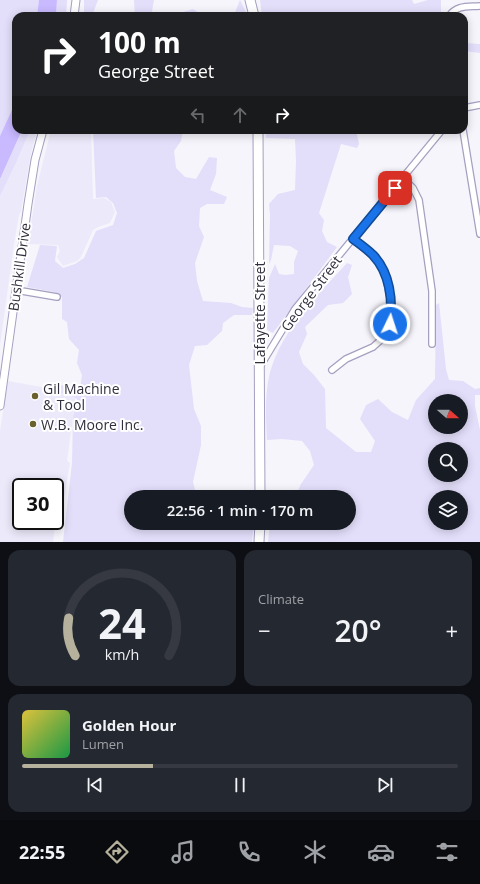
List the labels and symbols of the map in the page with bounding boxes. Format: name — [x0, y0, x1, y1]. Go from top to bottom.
pin — [378, 171, 412, 205]
street label: Bushkill Drive — [3, 222, 35, 312]
street label: George Street — [276, 251, 346, 335]
street label: Lafayette Street — [250, 261, 269, 365]
position arrow — [369, 303, 411, 345]
place label: Gil Machine & Tool — [43, 379, 120, 414]
marker: Gil Machine & Tool — [30, 391, 40, 401]
north arrow — [428, 394, 468, 434]
place label: W.B. Moore Inc. — [41, 415, 144, 434]
marker: W.B. Moore Inc. — [28, 419, 38, 429]
speed limit sign: 30 — [12, 478, 64, 530]

